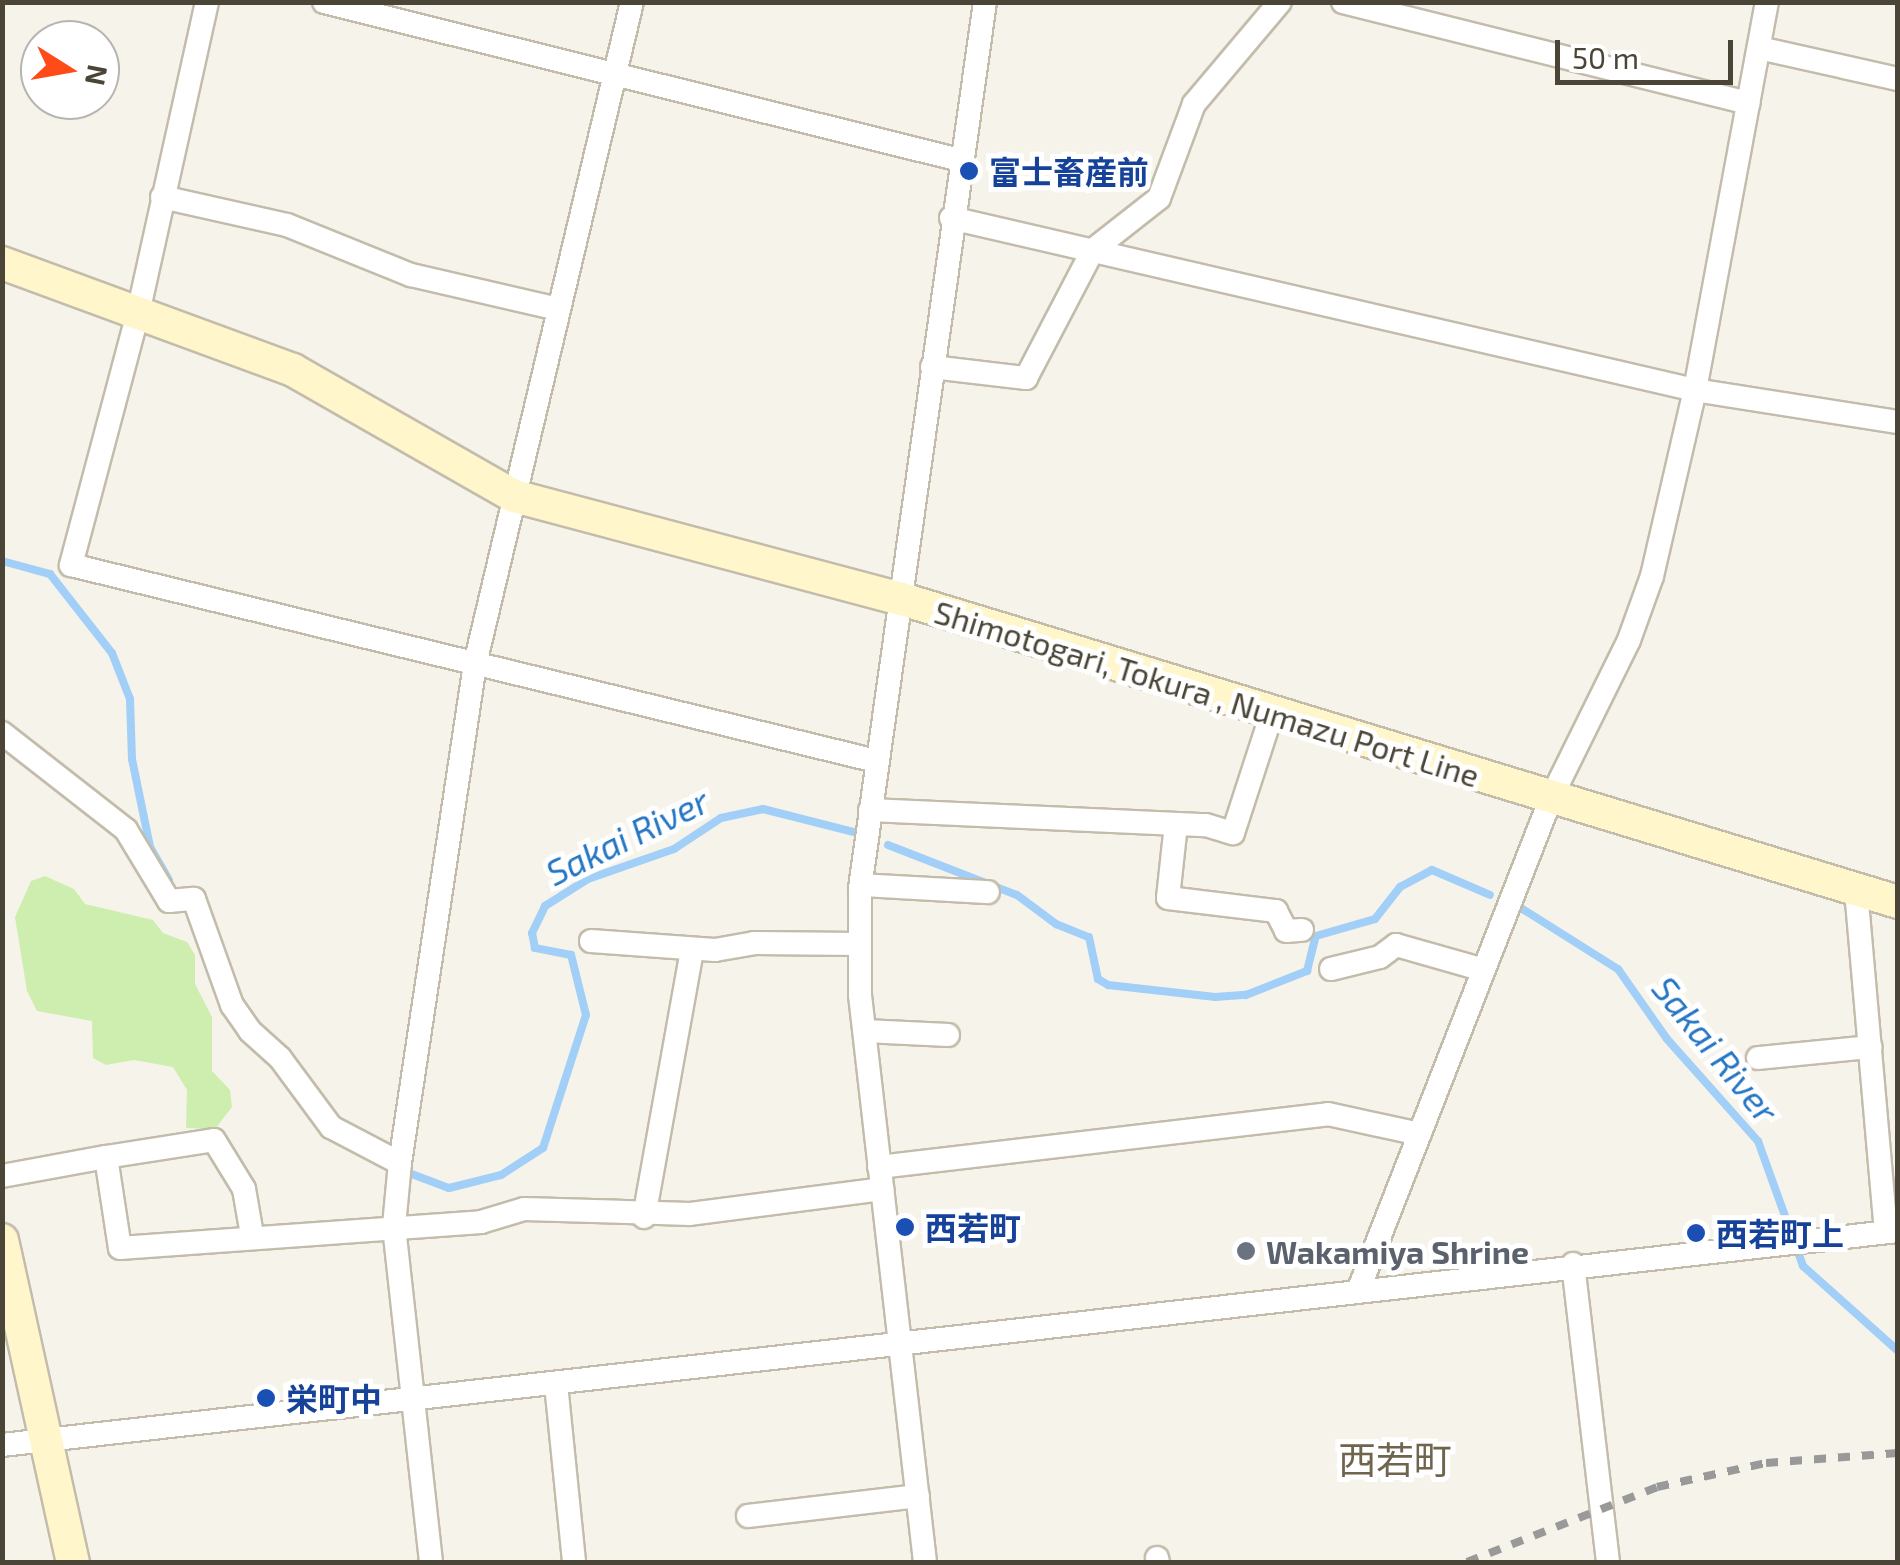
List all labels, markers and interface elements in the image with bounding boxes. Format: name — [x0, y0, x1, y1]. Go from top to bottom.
north arrow — [20, 20, 120, 120]
scale bar — [1560, 20, 1738, 82]
text: 50 m — [1572, 39, 1639, 75]
text: N — [79, 62, 116, 89]
place label: 富士畜産前 — [989, 152, 1149, 190]
marker: 富士畜産前 — [958, 160, 980, 182]
street label: Shimotogari, Tokura , Numazu Port Line — [930, 592, 1484, 794]
water label: Sakai River — [539, 779, 715, 893]
water label: Sakai River — [1644, 967, 1788, 1131]
place label: 西若町 — [925, 1208, 1021, 1246]
place label: 西若町上 — [1716, 1214, 1844, 1252]
marker: 西若町 — [894, 1216, 916, 1238]
marker: 西若町上 — [1685, 1222, 1707, 1244]
place label: Wakamiya Shrine — [1266, 1232, 1529, 1270]
marker: Wakamiya Shrine — [1235, 1240, 1257, 1262]
place label: 栄町中 — [286, 1379, 382, 1417]
marker: 栄町中 — [255, 1387, 277, 1409]
district label: 西若町 — [1338, 1437, 1452, 1483]

